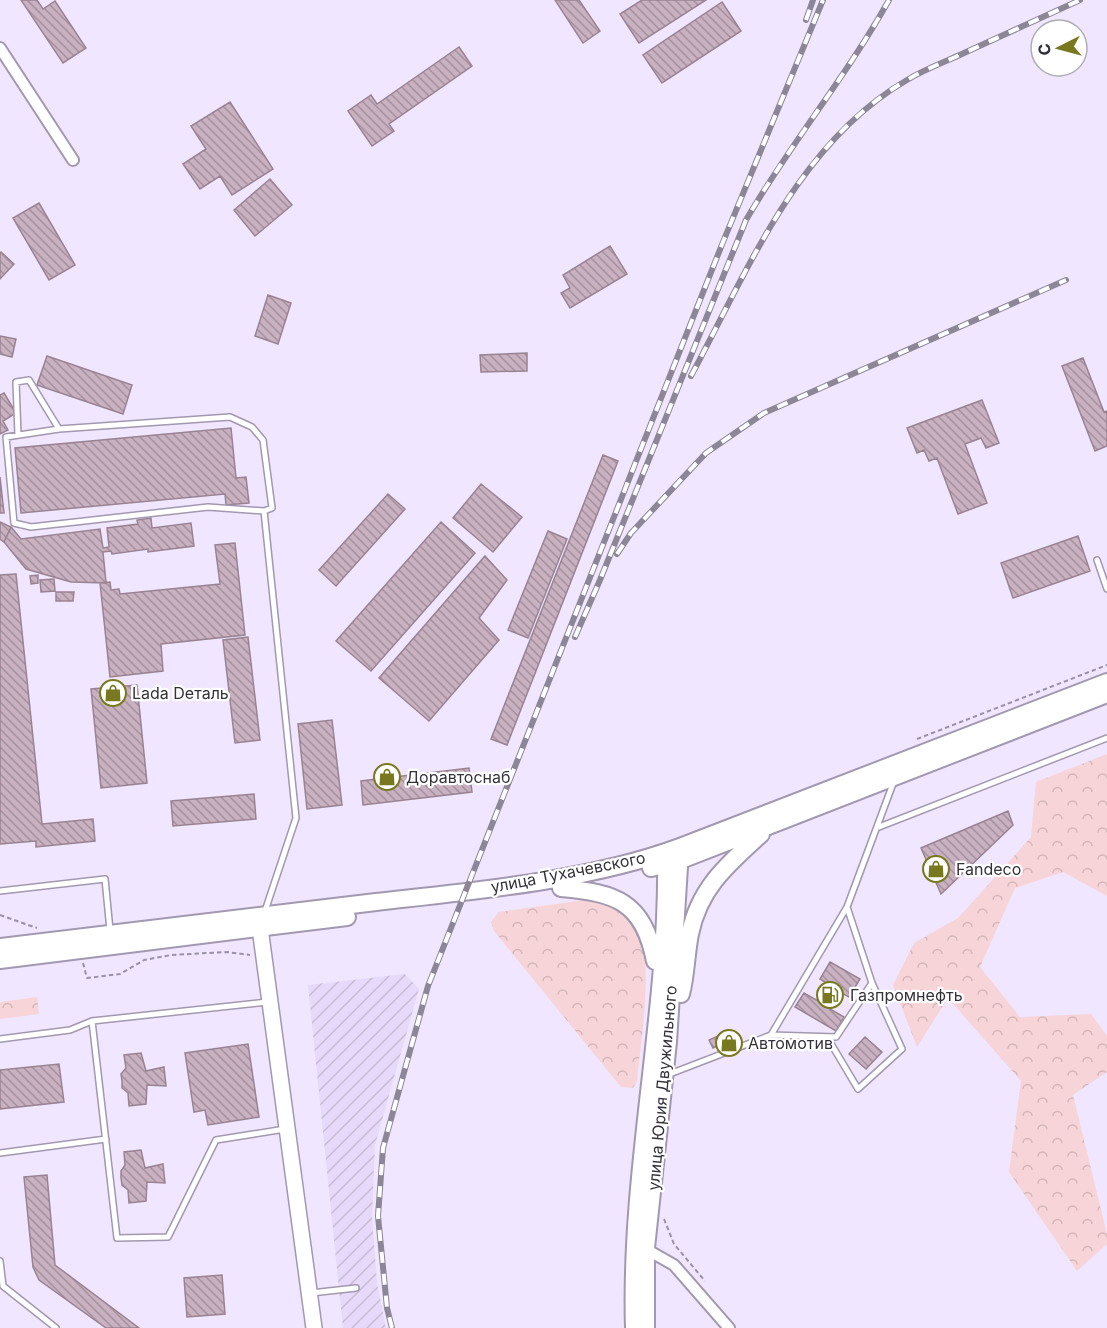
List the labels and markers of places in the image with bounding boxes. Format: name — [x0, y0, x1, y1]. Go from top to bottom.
shop icon: Lada Dеталь — [98, 678, 128, 708]
place label: Lada Dеталь — [132, 683, 229, 703]
shop icon: Доравтоснаб — [372, 762, 402, 792]
place label: Доравтоснаб — [406, 767, 511, 787]
shop icon: Fandeco — [921, 854, 951, 884]
place label: Fandeco — [956, 859, 1021, 879]
fuel station icon: Газпромнефть — [815, 980, 845, 1010]
place label: Газпромнефть — [850, 985, 963, 1005]
shop icon: Автомотив — [714, 1028, 744, 1058]
place label: Автомотив — [748, 1033, 833, 1053]

